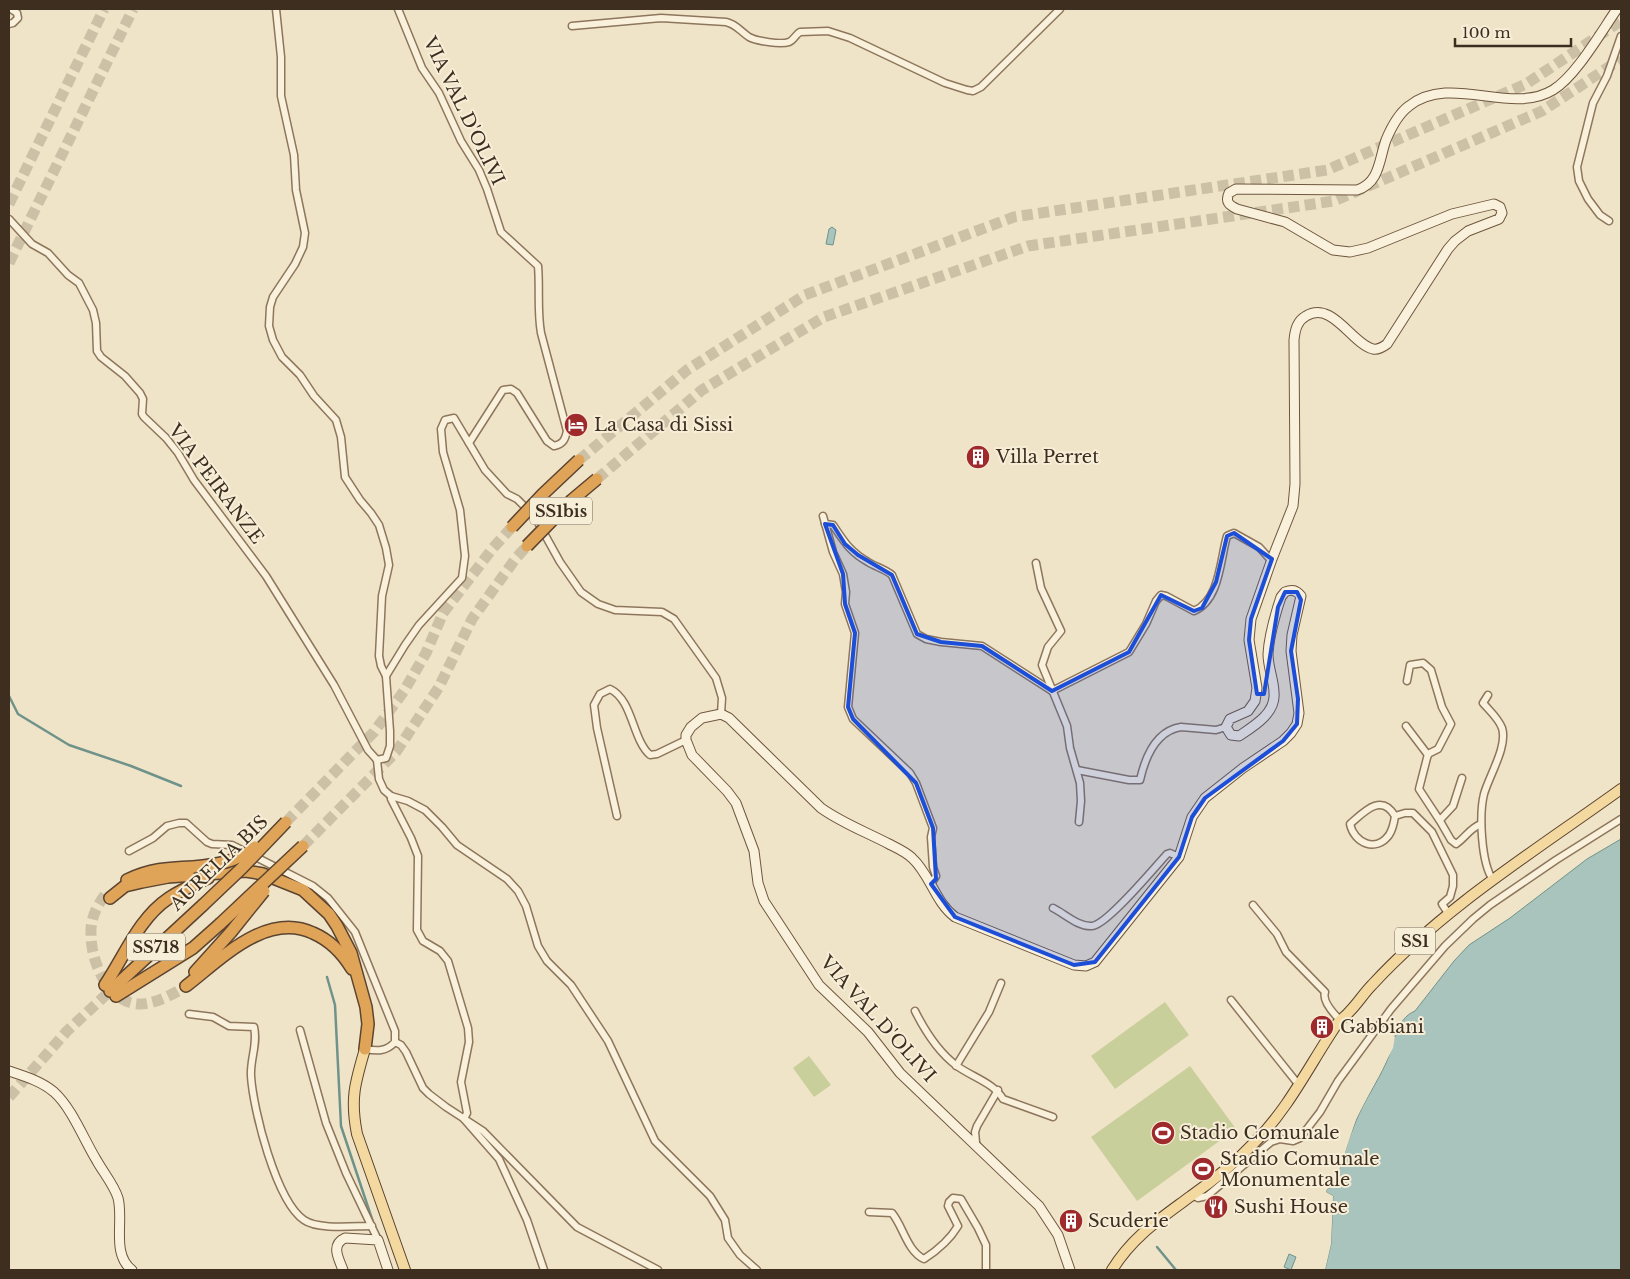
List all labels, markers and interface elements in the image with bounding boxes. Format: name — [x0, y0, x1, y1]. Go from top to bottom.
scale bar — [1455, 15, 1571, 47]
text: 100 m — [1462, 23, 1511, 42]
street label: VIA VAL D'OLIVI — [418, 33, 509, 189]
hotel icon: La Casa di Sissi — [563, 412, 589, 438]
place label: La Casa di Sissi — [594, 414, 733, 436]
street label: VIA PEIRANZE — [163, 419, 268, 548]
building icon: Villa Perret — [965, 444, 991, 470]
place label: Villa Perret — [995, 446, 1099, 468]
road number: SS1bis — [530, 498, 592, 524]
street label: AURELIA BIS — [165, 811, 273, 916]
road number: SS1 — [1395, 928, 1435, 954]
road number: SS718 — [127, 934, 185, 960]
street label: VIA VAL D'OLIVI — [815, 951, 940, 1087]
building icon: Gabbiani — [1309, 1014, 1335, 1040]
place label: Gabbiani — [1340, 1016, 1424, 1038]
sports icon: Stadio Comunale — [1150, 1120, 1176, 1146]
place label: Stadio Comunale — [1180, 1122, 1340, 1144]
place label: Stadio Comunale Monumentale — [1220, 1148, 1380, 1191]
sports icon: Stadio Comunale Monumentale — [1190, 1156, 1216, 1182]
restaurant icon: Sushi House — [1203, 1194, 1229, 1220]
place label: Sushi House — [1234, 1196, 1348, 1218]
building icon: Scuderie — [1058, 1208, 1084, 1234]
place label: Scuderie — [1088, 1210, 1169, 1232]

